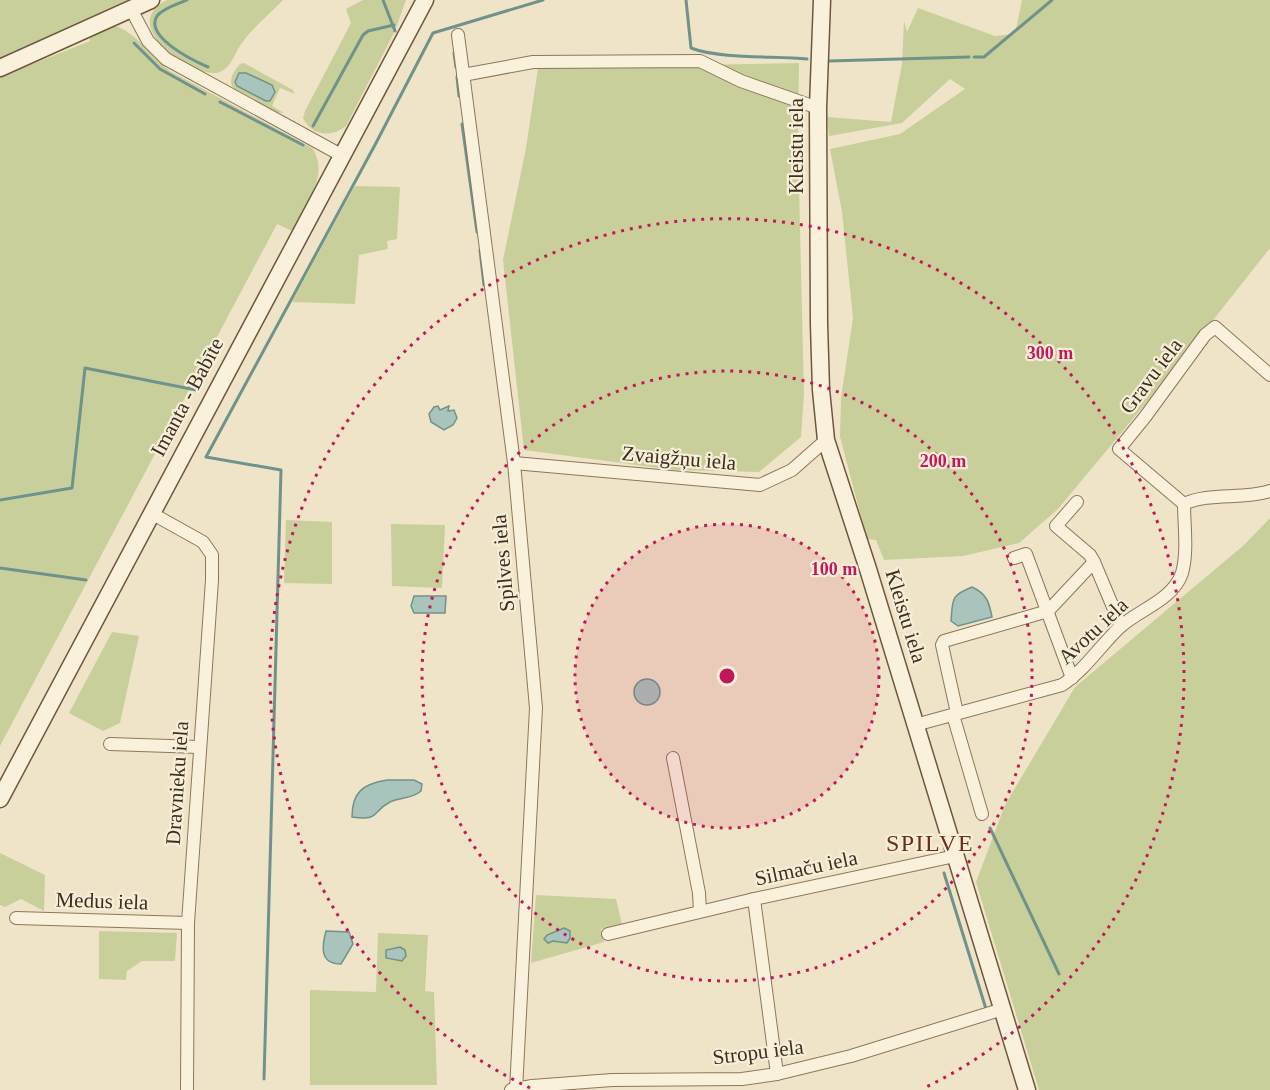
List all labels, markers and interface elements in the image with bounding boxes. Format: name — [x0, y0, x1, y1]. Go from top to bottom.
street label: Kleistu iela — [784, 97, 808, 194]
street label: Gravu iela — [1115, 333, 1187, 418]
street label: Imanta - Babīte — [146, 334, 228, 460]
text: 300 m — [1027, 343, 1073, 363]
street label: Zvaigžņu iela — [621, 441, 738, 475]
text: 200 m — [920, 451, 966, 471]
street label: Spilves iela — [487, 513, 519, 613]
text: 100 m — [811, 559, 857, 579]
street label: Kleistu iela — [880, 566, 932, 666]
street label: Avotu iela — [1053, 592, 1133, 669]
centre of rings — [717, 666, 737, 686]
street label: Dravnieku iela — [161, 720, 193, 846]
district label: SPILVE — [886, 830, 974, 856]
street label: Silmaču iela — [752, 845, 860, 891]
street label: Medus iela — [55, 887, 149, 915]
street label: Stropu iela — [711, 1034, 806, 1069]

